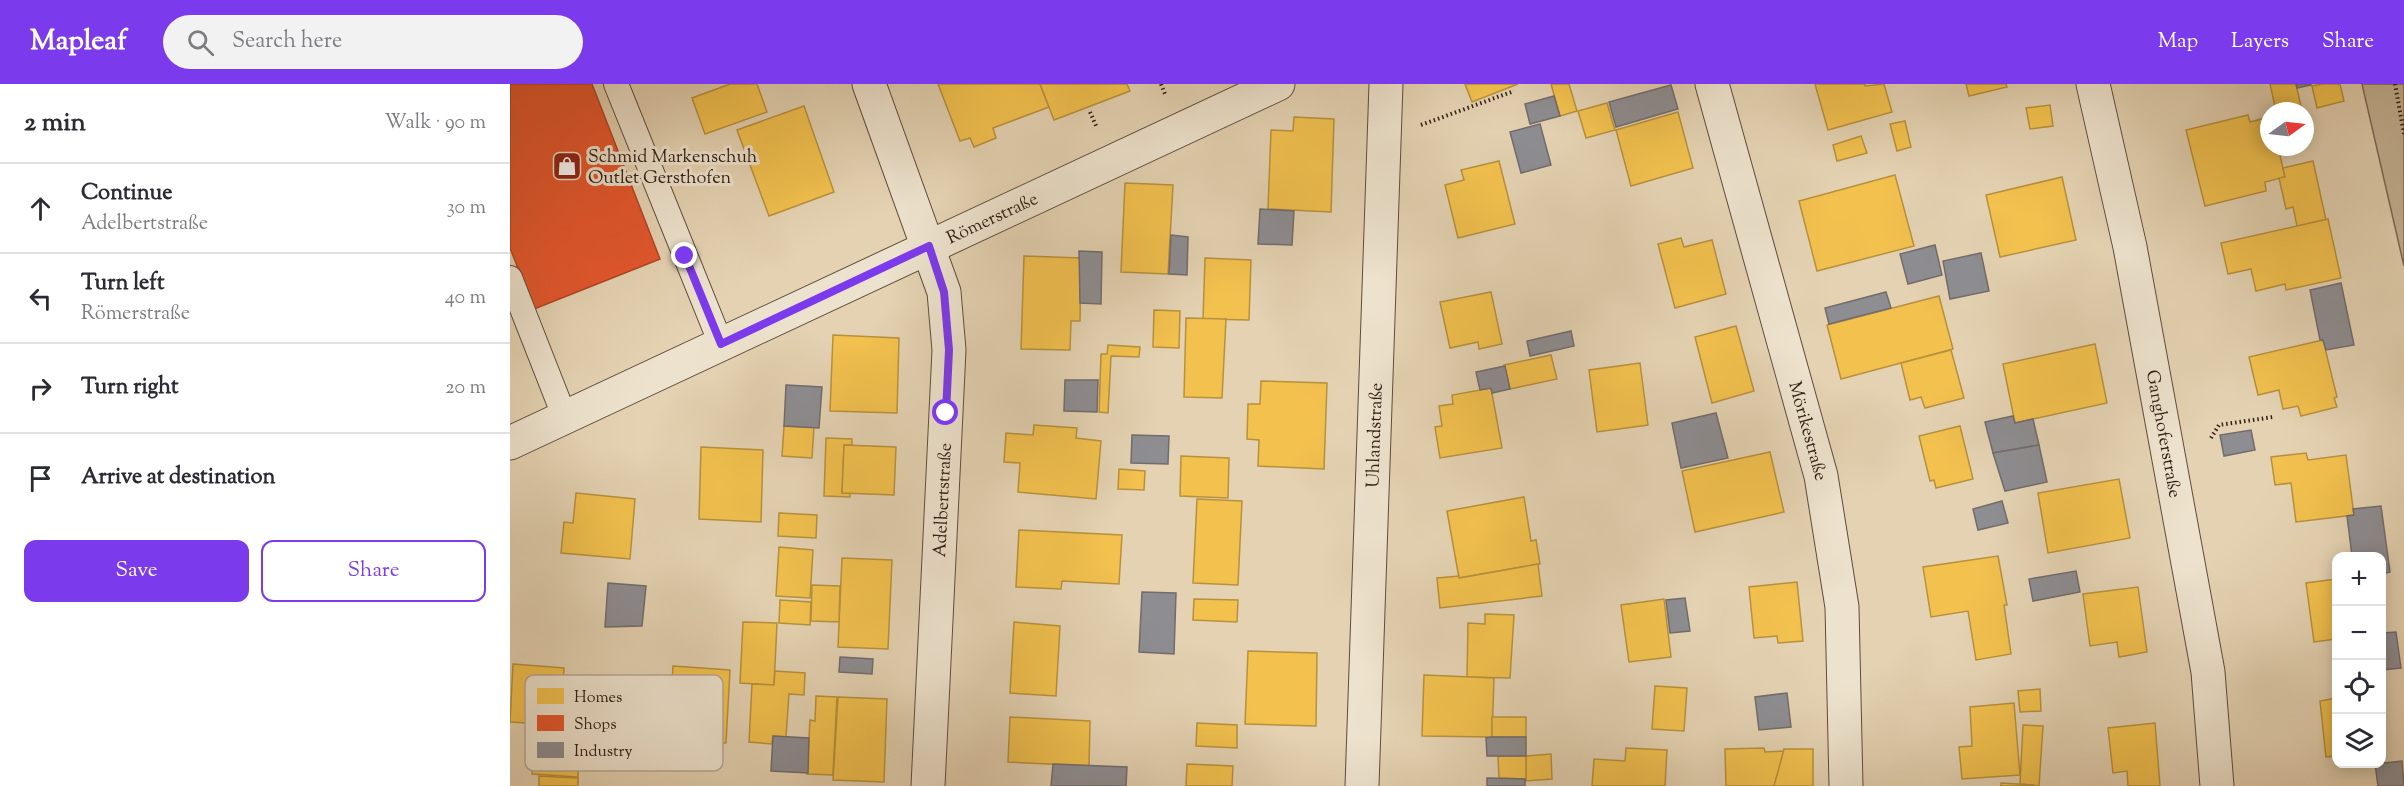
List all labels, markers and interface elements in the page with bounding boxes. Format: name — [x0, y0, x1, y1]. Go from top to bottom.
search box — [163, 15, 583, 69]
text: Mapleaf — [30, 22, 127, 62]
icon: search — [184, 26, 217, 59]
text: Search here — [232, 26, 342, 58]
text: Map — [2158, 27, 2198, 57]
text: Layers — [2231, 27, 2289, 57]
text: Share — [2322, 27, 2374, 57]
north arrow — [2260, 102, 2314, 156]
text: 2 min — [24, 105, 86, 142]
text: Walk · 90 m — [384, 109, 486, 138]
place label: Schmid Markenschuh Outlet Gersthofen — [588, 145, 758, 192]
shop icon: Schmid Markenschuh Outlet Gersthofen — [551, 150, 583, 182]
text: Continue — [81, 178, 172, 210]
street label: Römerstraße — [943, 187, 1043, 252]
icon: ahead — [24, 192, 57, 225]
text: 30 m — [447, 194, 486, 223]
text: Adelbertstraße — [81, 210, 208, 239]
route end — [671, 242, 697, 268]
text: Turn left — [81, 268, 164, 300]
icon: left — [24, 282, 57, 315]
text: 40 m — [445, 284, 486, 313]
text: Römerstraße — [81, 300, 190, 329]
street label: Ganghoferstraße — [2138, 368, 2187, 500]
icon: right — [24, 372, 57, 405]
text: Turn right — [81, 372, 178, 404]
text: 20 m — [445, 374, 486, 403]
street label: Mörikestraße — [1780, 379, 1833, 484]
street label: Uhlandstraße — [1361, 382, 1391, 488]
route start — [932, 399, 958, 425]
street label: Adelbertstraße — [928, 442, 960, 558]
icon: arrive — [24, 462, 57, 495]
text: Arrive at destination — [81, 462, 276, 494]
button: Save — [24, 540, 249, 602]
button: Share — [261, 540, 486, 602]
map controls — [2332, 552, 2386, 768]
button: + — [2332, 552, 2386, 606]
button: − — [2332, 606, 2386, 660]
button: locate — [2332, 660, 2386, 714]
legend — [525, 675, 723, 771]
text: Homes — [574, 687, 622, 710]
text: Shops — [574, 714, 617, 737]
button: layers — [2332, 714, 2386, 768]
text: Industry — [574, 741, 632, 764]

